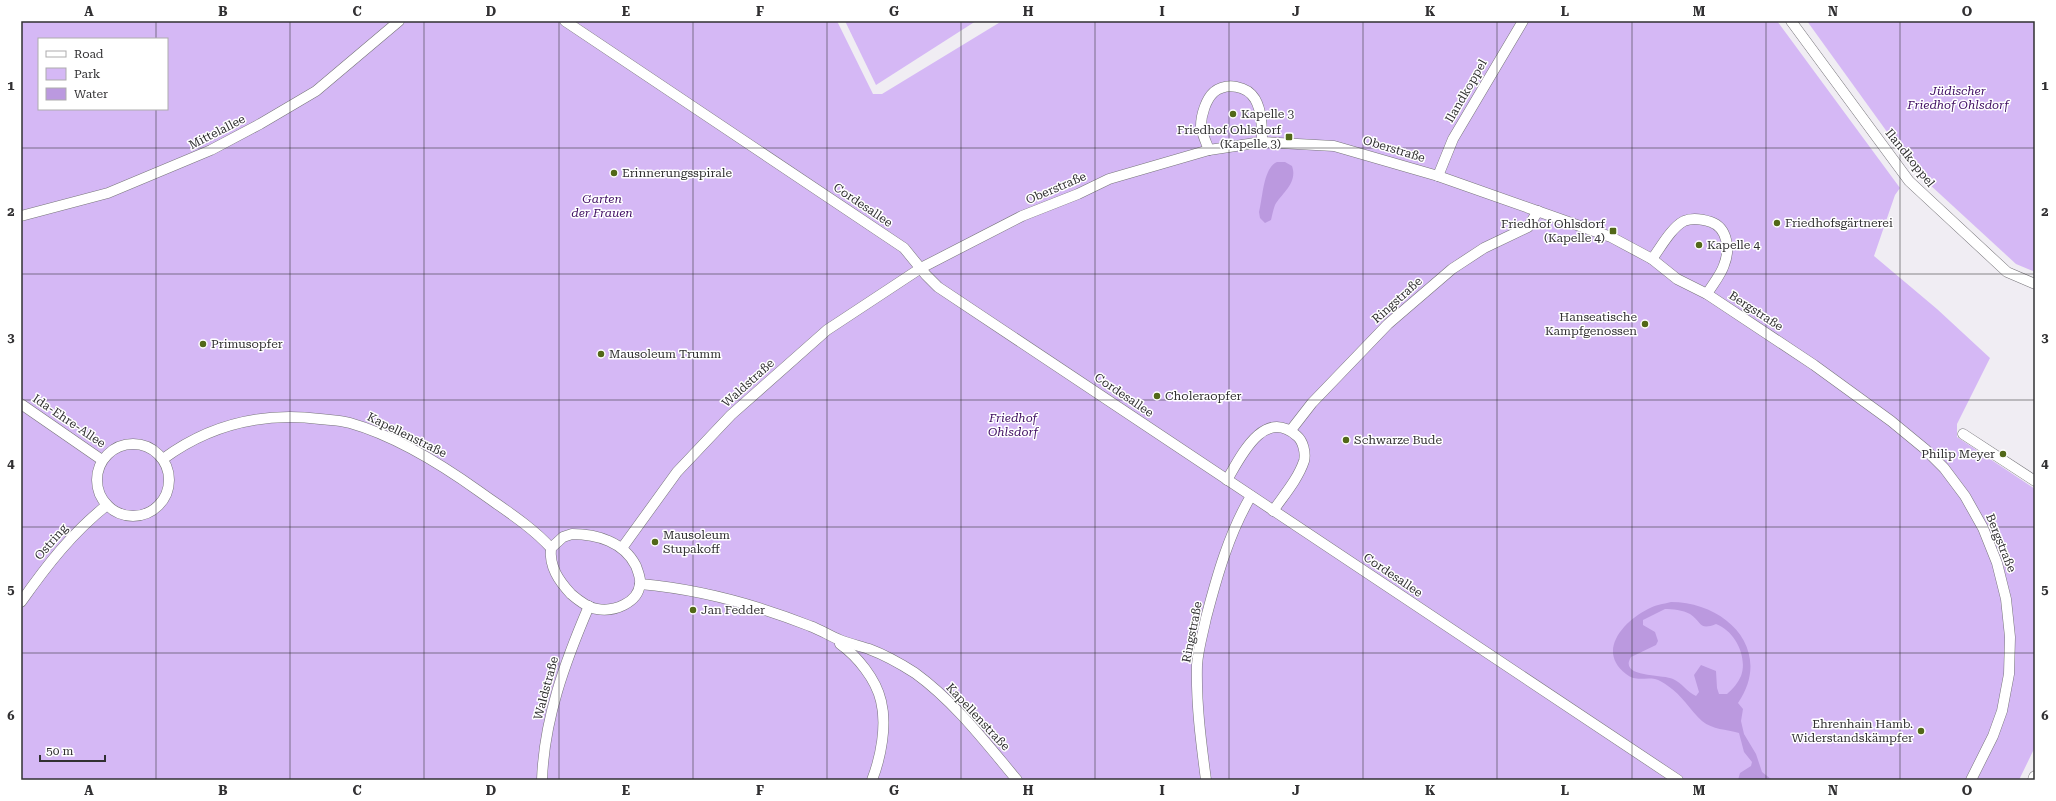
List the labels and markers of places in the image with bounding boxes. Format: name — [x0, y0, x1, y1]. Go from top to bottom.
place label: Kapelle 3 — [1241, 107, 1294, 121]
marker: Kapelle 3 — [1228, 109, 1238, 119]
place label: Friedhof Ohlsdorf (Kapelle 3) — [1177, 123, 1281, 151]
marker: Friedhof Ohlsdorf (Kapelle 3) — [1284, 132, 1294, 142]
place label: Erinnerungsspirale — [622, 166, 732, 180]
marker: Erinnerungsspirale — [609, 168, 619, 178]
place label: Friedhofsgärtnerei — [1785, 216, 1893, 230]
place label: Friedhof Ohlsdorf (Kapelle 4) — [1501, 217, 1605, 245]
marker: Friedhofsgärtnerei — [1772, 218, 1782, 228]
marker: Friedhof Ohlsdorf (Kapelle 4) — [1608, 226, 1618, 236]
place label: Kapelle 4 — [1707, 238, 1760, 252]
marker: Kapelle 4 — [1694, 240, 1704, 250]
place label: Hanseatische Kampfgenossen — [1545, 310, 1637, 338]
marker: Hanseatische Kampfgenossen — [1640, 319, 1650, 329]
place label: Primusopfer — [211, 337, 283, 351]
marker: Primusopfer — [198, 339, 208, 349]
place label: Mausoleum Trumm — [609, 347, 721, 361]
marker: Mausoleum Trumm — [596, 349, 606, 359]
place label: Choleraopfer — [1165, 389, 1242, 403]
marker: Choleraopfer — [1152, 391, 1162, 401]
place label: Schwarze Bude — [1354, 433, 1443, 447]
marker: Schwarze Bude — [1341, 435, 1351, 445]
place label: Philip Meyer — [1921, 447, 1995, 461]
marker: Philip Meyer — [1998, 449, 2008, 459]
place label: Mausoleum Stupakoff — [663, 528, 730, 556]
marker: Mausoleum Stupakoff — [650, 537, 660, 547]
place label: Jan Fedder — [701, 603, 765, 617]
marker: Jan Fedder — [688, 605, 698, 615]
place label: Ehrenhain Hamb. Widerstandskämpfer — [1792, 717, 1913, 745]
marker: Ehrenhain Hamb. Widerstandskämpfer — [1916, 726, 1926, 736]

